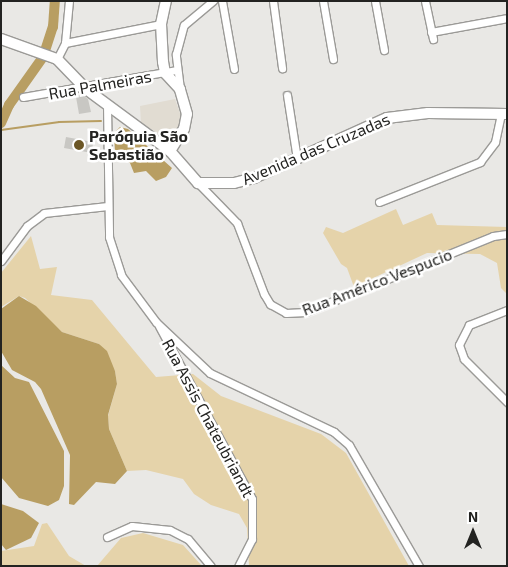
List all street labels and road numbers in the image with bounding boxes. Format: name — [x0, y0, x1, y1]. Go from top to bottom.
street label: Rua Palmeiras — [47, 67, 153, 103]
street label: Avenida das Cruzadas — [239, 109, 393, 189]
street label: Rua Américo Vespucio — [299, 244, 455, 320]
street label: Rua Assis Chateubriandt — [158, 335, 258, 501]

